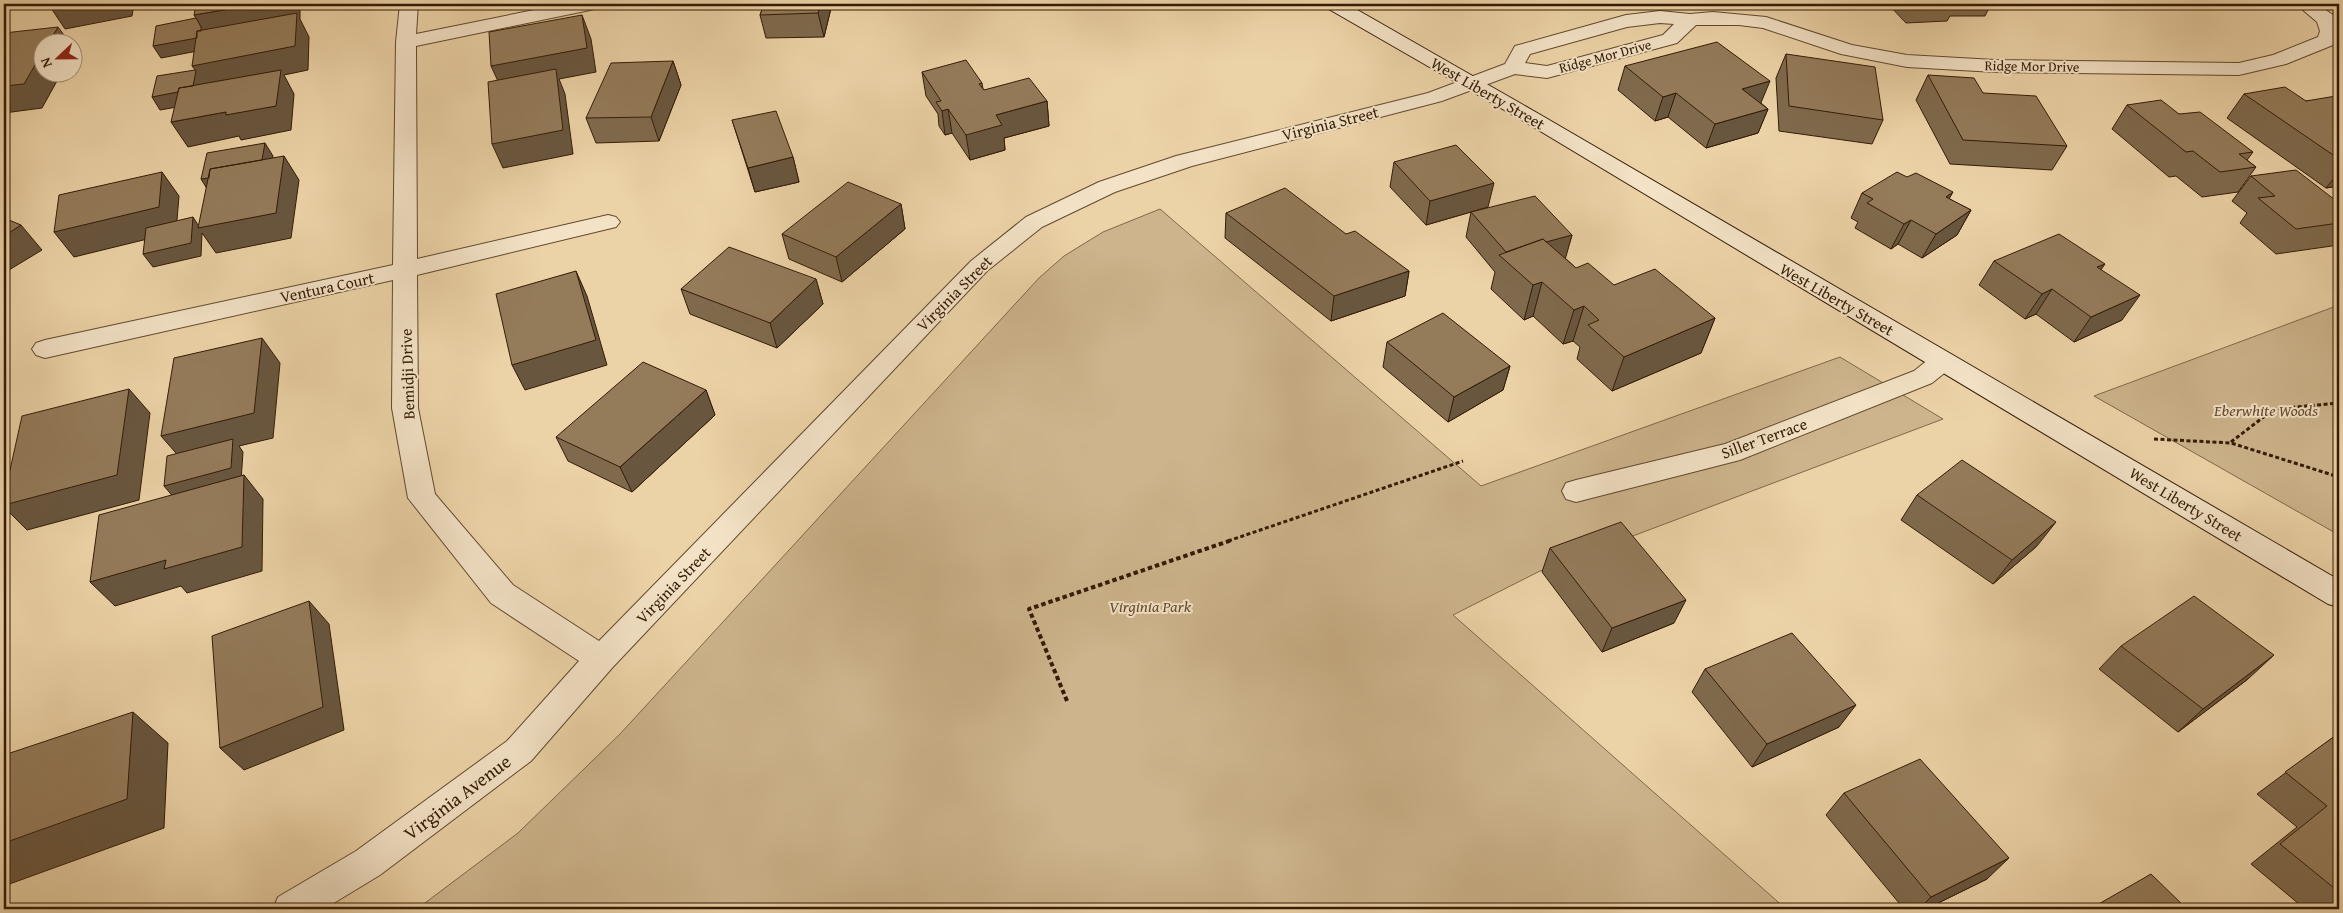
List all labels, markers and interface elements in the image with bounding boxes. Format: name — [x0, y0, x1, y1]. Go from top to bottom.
north arrow — [32, 32, 82, 82]
street label: Ridge Mor Drive — [1557, 34, 1654, 78]
street label: West Liberty Street — [1426, 51, 1550, 136]
text: N — [35, 54, 57, 71]
street label: Ridge Mor Drive — [1984, 55, 2080, 77]
street label: Virginia Street — [1279, 99, 1381, 147]
street label: Virginia Street — [910, 249, 998, 337]
street label: West Liberty Street — [1775, 257, 1899, 342]
street label: Ventura Court — [278, 265, 377, 309]
street label: Bemidji Drive — [393, 328, 421, 420]
park label: Eberwhite Woods — [2213, 398, 2318, 422]
street label: Siller Terrace — [1718, 411, 1810, 465]
street label: West Liberty Street — [2125, 461, 2247, 548]
street label: Virginia Street — [630, 541, 716, 629]
park label: Virginia Park — [1109, 594, 1192, 618]
street label: Virginia Avenue — [397, 747, 517, 847]

